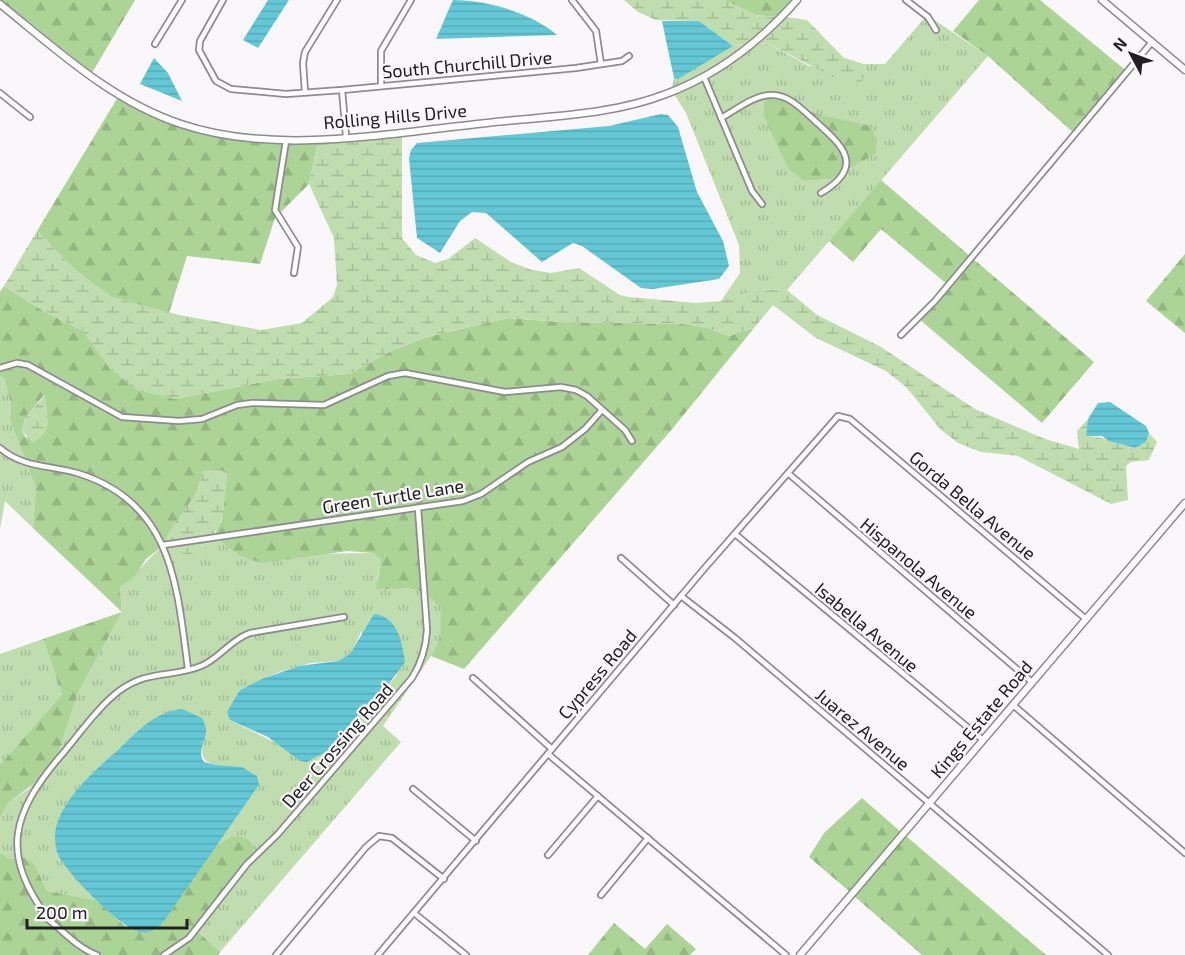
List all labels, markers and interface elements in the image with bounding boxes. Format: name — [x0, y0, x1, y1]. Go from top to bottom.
north arrow — [1101, 24, 1161, 84]
text: N — [1108, 33, 1130, 54]
street label: South Churchill Drive — [381, 46, 553, 82]
street label: Rolling Hills Drive — [322, 99, 468, 133]
street label: Gorda Bella Avenue — [905, 446, 1041, 564]
street label: Green Turtle Lane — [321, 474, 465, 518]
street label: Hispanola Avenue — [856, 513, 982, 623]
street label: Isabella Avenue — [811, 577, 923, 677]
street label: Cypress Road — [553, 625, 641, 723]
street label: Kings Estate Road — [925, 656, 1037, 782]
street label: Deer Crossing Road — [277, 678, 397, 812]
street label: Juarez Avenue — [811, 683, 915, 775]
scale bar — [27, 892, 188, 930]
text: 200 m — [36, 901, 88, 923]

